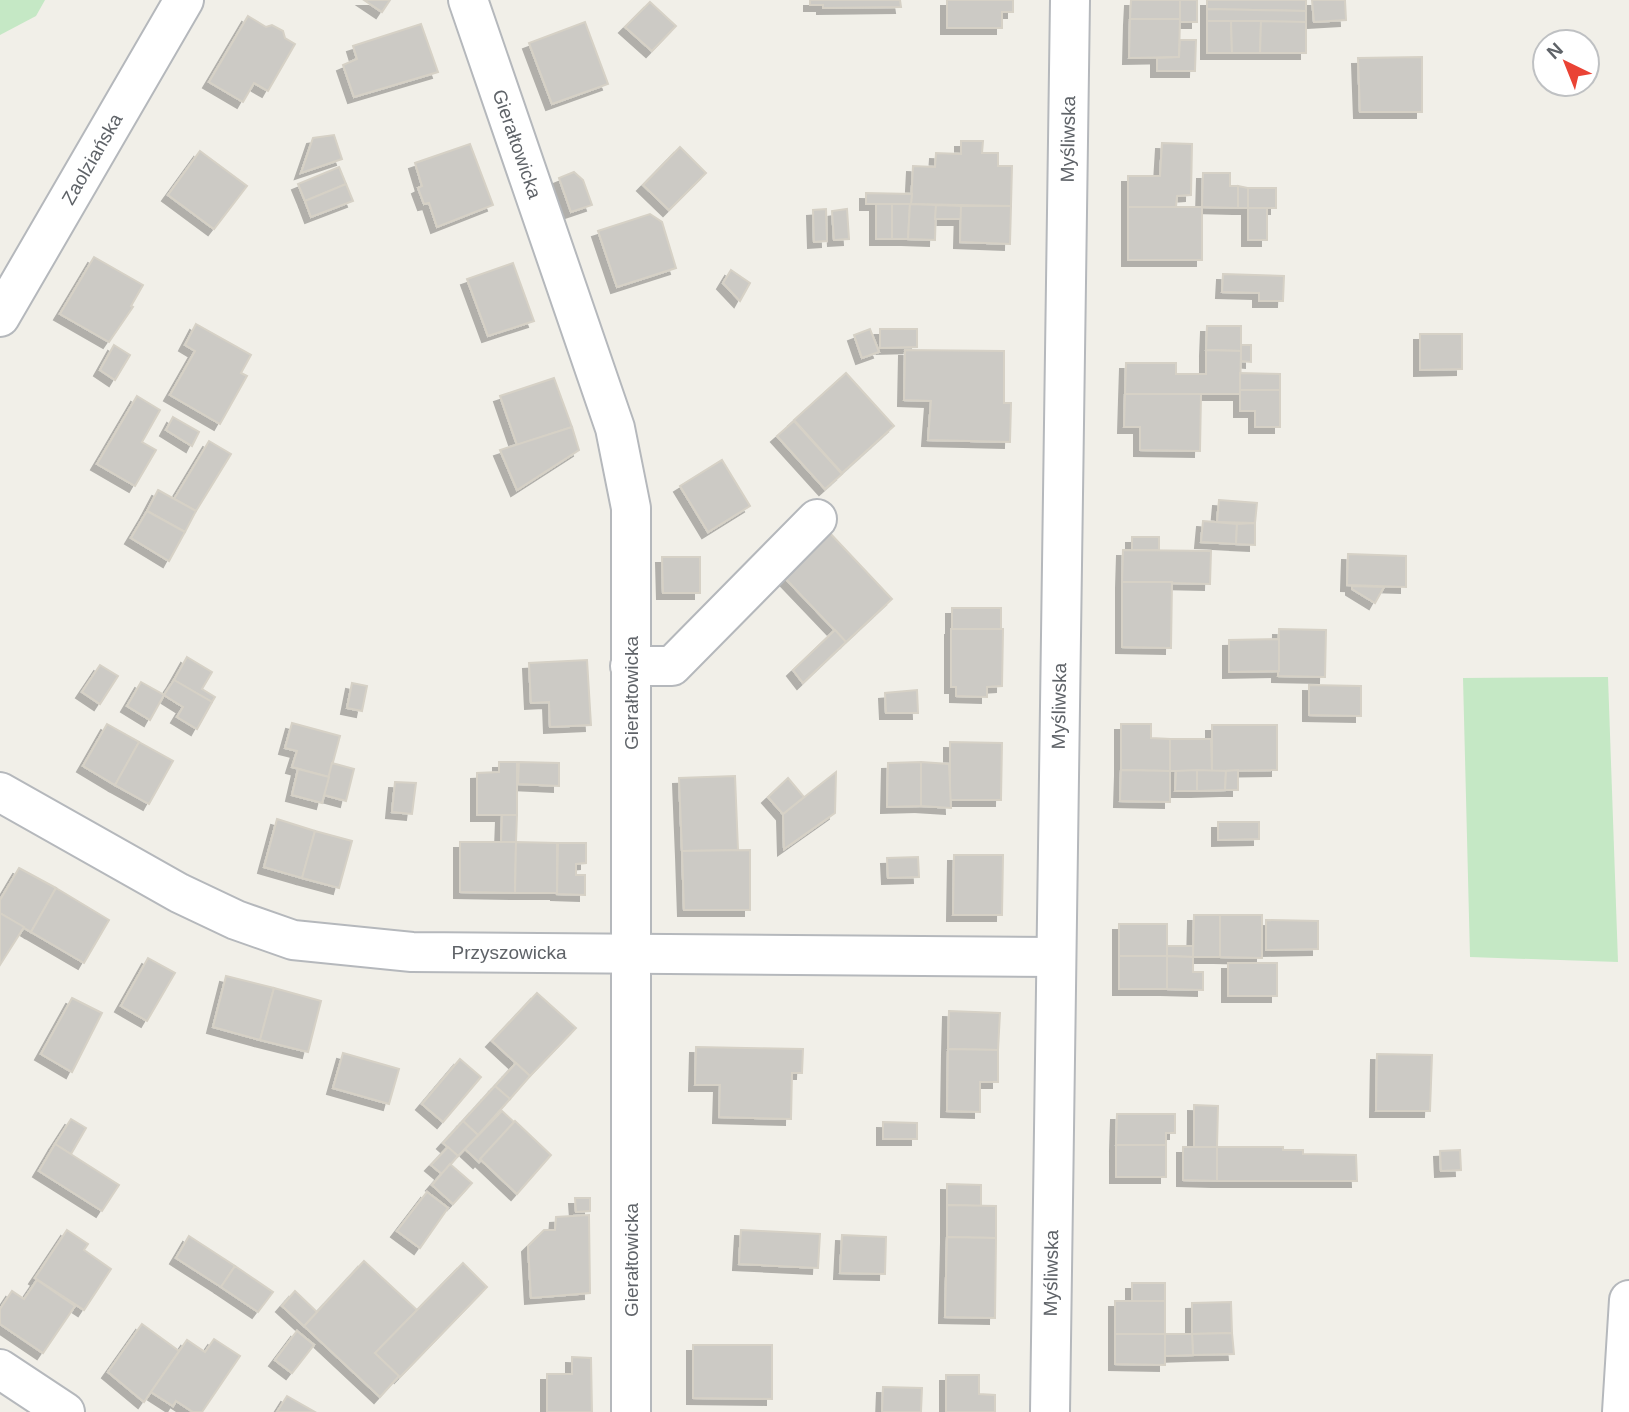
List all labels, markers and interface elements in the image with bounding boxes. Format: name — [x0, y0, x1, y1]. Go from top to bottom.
north arrow — [1531, 28, 1601, 98]
text: N — [1543, 39, 1567, 63]
street label: Gierałtowicka — [489, 87, 546, 202]
street label: Myśliwska — [1057, 95, 1079, 182]
street label: Zaolziańska — [58, 109, 127, 208]
street label: Gierałtowicka — [621, 636, 642, 750]
street label: Myśliwska — [1048, 662, 1070, 749]
street label: Przyszowicka — [451, 942, 567, 963]
street label: Gierałtowicka — [621, 1203, 642, 1317]
street label: Myśliwska — [1040, 1229, 1062, 1316]

